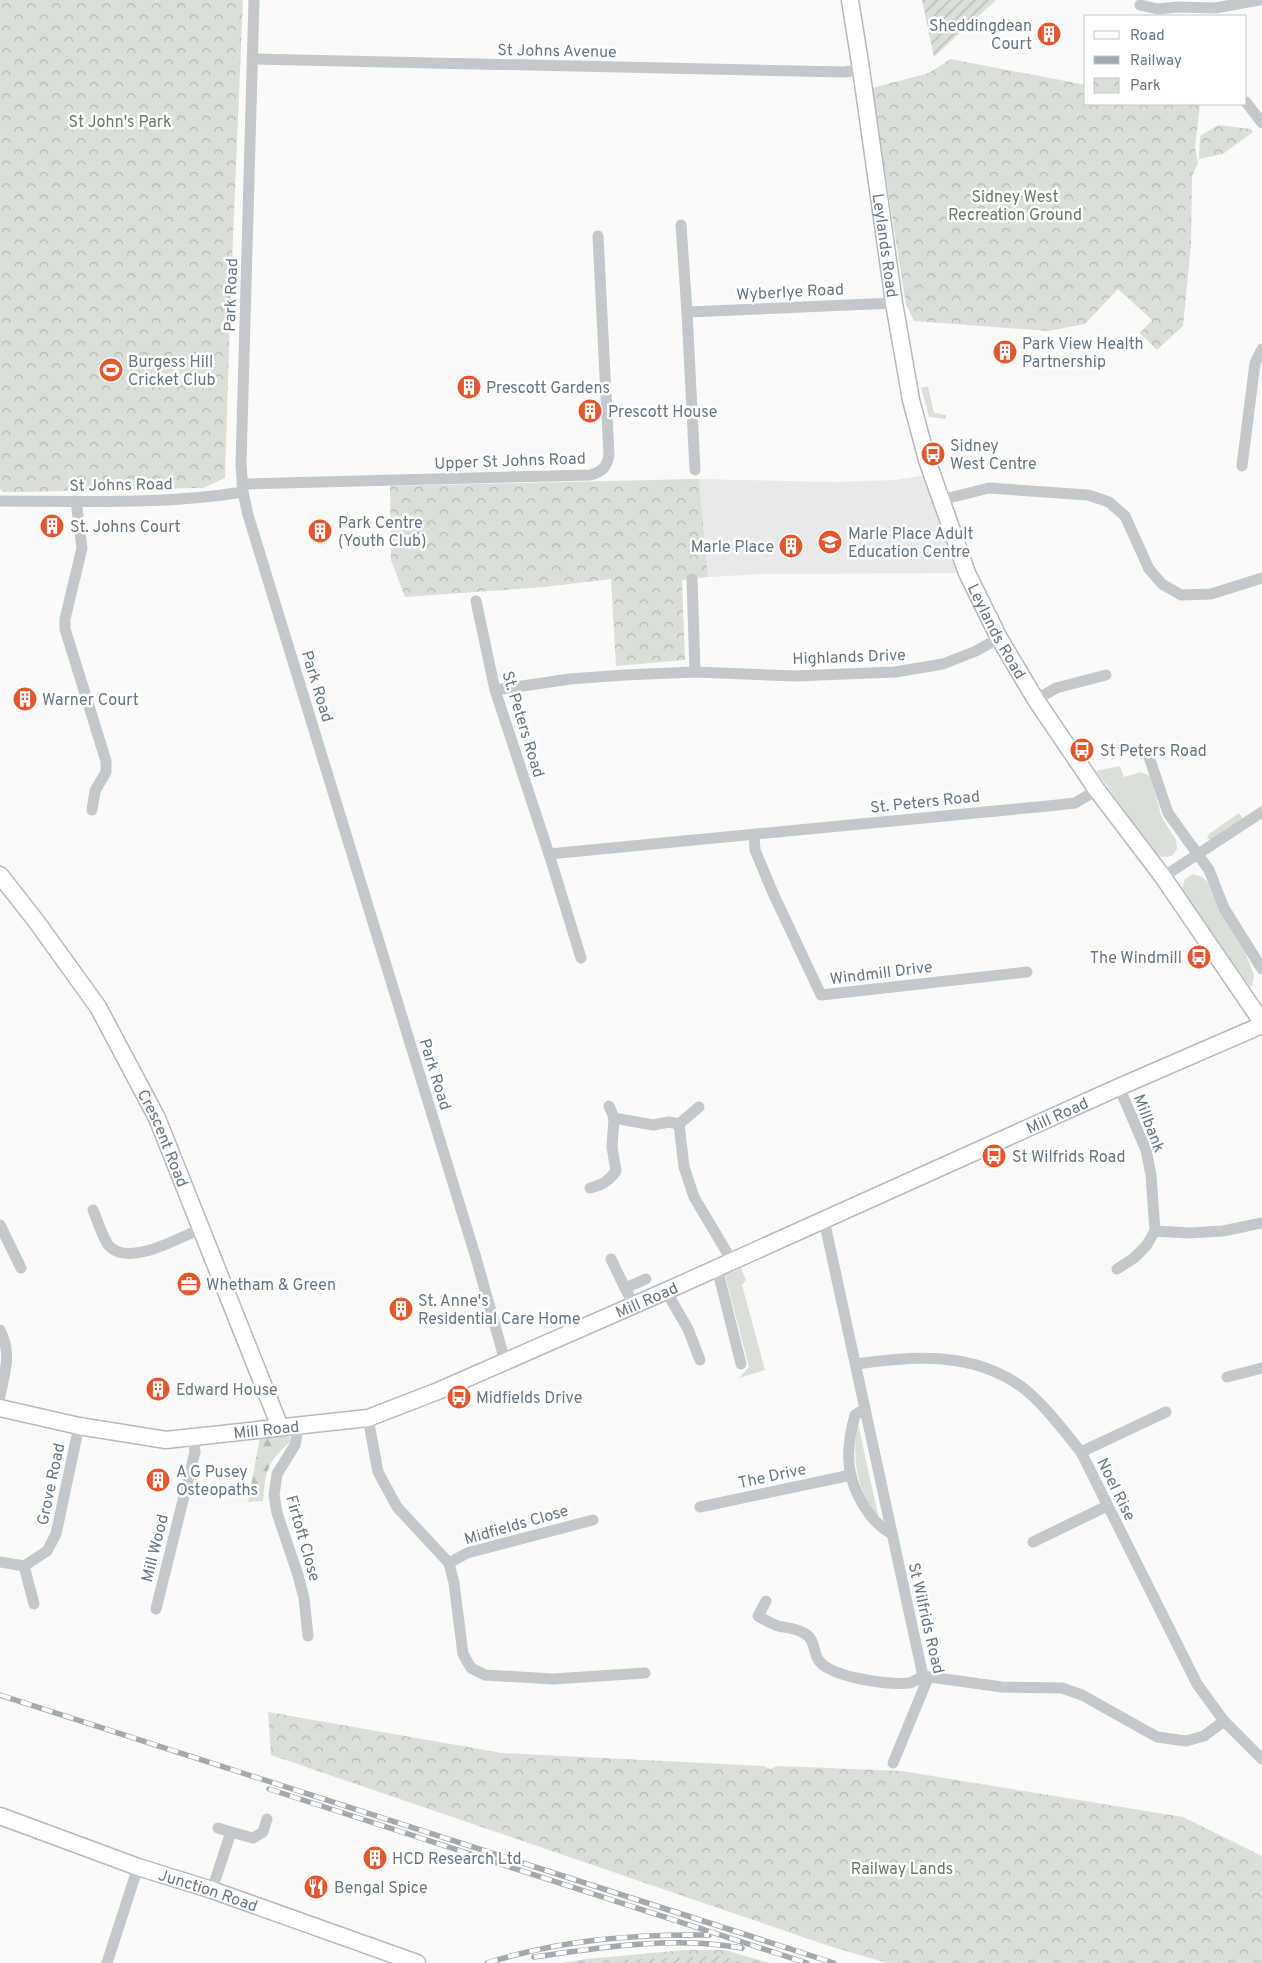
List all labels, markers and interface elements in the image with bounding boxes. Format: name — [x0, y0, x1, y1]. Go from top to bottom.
legend — [1084, 15, 1247, 105]
place label: Sheddingdean Court — [929, 17, 1032, 55]
building icon: Sheddingdean Court — [1036, 21, 1062, 47]
text: Road — [1130, 27, 1165, 46]
street label: St Johns Avenue — [497, 41, 617, 63]
text: Railway — [1130, 52, 1182, 71]
text: Park — [1130, 77, 1161, 96]
park label: St John's Park — [69, 113, 171, 133]
park label: Sidney West Recreation Ground — [948, 188, 1082, 226]
street label: Leylands Road — [867, 192, 901, 299]
street label: Park Road — [221, 258, 243, 332]
street label: Wyberlye Road — [736, 280, 844, 306]
place label: Park View Health Partnership — [1022, 335, 1143, 373]
building icon: Park View Health Partnership — [992, 339, 1018, 365]
place label: Burgess Hill Cricket Club — [128, 353, 215, 391]
sports icon: Burgess Hill Cricket Club — [98, 357, 124, 383]
building icon: Prescott Gardens — [456, 374, 482, 400]
place label: Prescott Gardens — [486, 379, 610, 399]
building icon: Prescott House — [577, 398, 603, 424]
place label: Prescott House — [608, 403, 717, 423]
place label: Sidney West Centre — [950, 437, 1037, 475]
bus stop icon: Sidney West Centre — [920, 441, 946, 467]
street label: Upper St Johns Road — [434, 449, 586, 475]
street label: St Johns Road — [69, 475, 173, 497]
building icon: St. Johns Court — [39, 513, 65, 539]
place label: Park Centre (Youth Club) — [338, 514, 426, 552]
place label: St. Johns Court — [70, 518, 181, 538]
building icon: Park Centre (Youth Club) — [307, 518, 333, 544]
place label: Marle Place Adult Education Centre — [848, 525, 973, 563]
school or university icon: Marle Place Adult Education Centre — [817, 529, 843, 555]
building icon: Marle Place — [778, 533, 804, 559]
place label: Marle Place — [691, 538, 774, 558]
street label: Leylands Road — [962, 581, 1029, 683]
street label: Highlands Drive — [792, 646, 906, 670]
street label: Park Road — [296, 648, 336, 725]
street label: St. Peters Road — [496, 669, 548, 780]
building icon: Warner Court — [12, 686, 38, 712]
place label: Warner Court — [42, 691, 139, 711]
bus stop icon: St Peters Road — [1069, 737, 1095, 763]
place label: St Peters Road — [1100, 742, 1207, 762]
street label: St. Peters Road — [869, 787, 981, 819]
bus stop icon: The Windmill — [1186, 944, 1212, 970]
place label: The Windmill — [1090, 949, 1182, 969]
street label: Windmill Drive — [829, 958, 934, 990]
street label: Park Road — [414, 1036, 454, 1113]
street label: Crescent Road — [132, 1086, 191, 1190]
street label: Millbank — [1128, 1092, 1168, 1156]
street label: Mill Road — [1023, 1094, 1092, 1140]
bus stop icon: St Wilfrids Road — [981, 1143, 1007, 1169]
place label: St Wilfrids Road — [1012, 1148, 1125, 1168]
office icon: Whetham & Green — [176, 1271, 202, 1297]
place label: Whetham & Green — [206, 1276, 336, 1296]
street label: Mill Road — [613, 1279, 682, 1324]
place label: St. Anne's Residential Care Home — [418, 1292, 581, 1330]
building icon: St. Anne's Residential Care Home — [388, 1296, 414, 1322]
building icon: Edward House — [145, 1376, 171, 1402]
place label: Edward House — [176, 1381, 278, 1401]
bus stop icon: Midfields Drive — [446, 1384, 472, 1410]
place label: Midfields Drive — [476, 1389, 582, 1409]
street label: Mill Road — [232, 1418, 300, 1445]
street label: Grove Road — [34, 1442, 70, 1527]
street label: Noel Rise — [1091, 1455, 1139, 1525]
street label: The Drive — [737, 1460, 808, 1494]
place label: A G Pusey Osteopaths — [176, 1463, 258, 1501]
building icon: A G Pusey Osteopaths — [145, 1467, 171, 1493]
street label: Firtoft Close — [280, 1493, 324, 1584]
street label: Midfields Close — [462, 1501, 571, 1550]
street label: Mill Wood — [138, 1512, 174, 1584]
street label: St Wilfrids Road — [903, 1561, 948, 1676]
building icon: HCD Research Ltd — [362, 1845, 388, 1871]
place label: HCD Research Ltd — [392, 1850, 522, 1870]
park label: Railway Lands — [851, 1860, 953, 1880]
street label: Junction Road — [156, 1866, 260, 1917]
restaurant icon: Bengal Spice — [303, 1874, 329, 1900]
place label: Bengal Spice — [334, 1879, 428, 1899]

